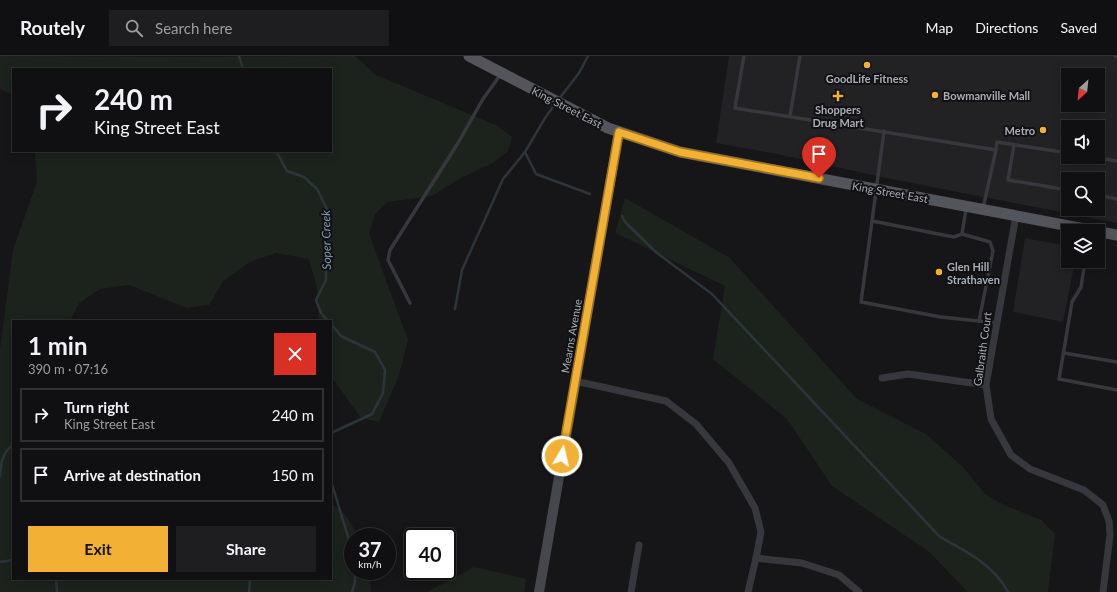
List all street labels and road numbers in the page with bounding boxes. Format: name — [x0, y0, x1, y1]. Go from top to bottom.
street label: King Street East — [530, 84, 604, 130]
street label: King Street East — [851, 179, 929, 205]
street label: Mearns Avenue — [558, 298, 584, 374]
street label: Galbraith Court — [970, 311, 994, 387]

